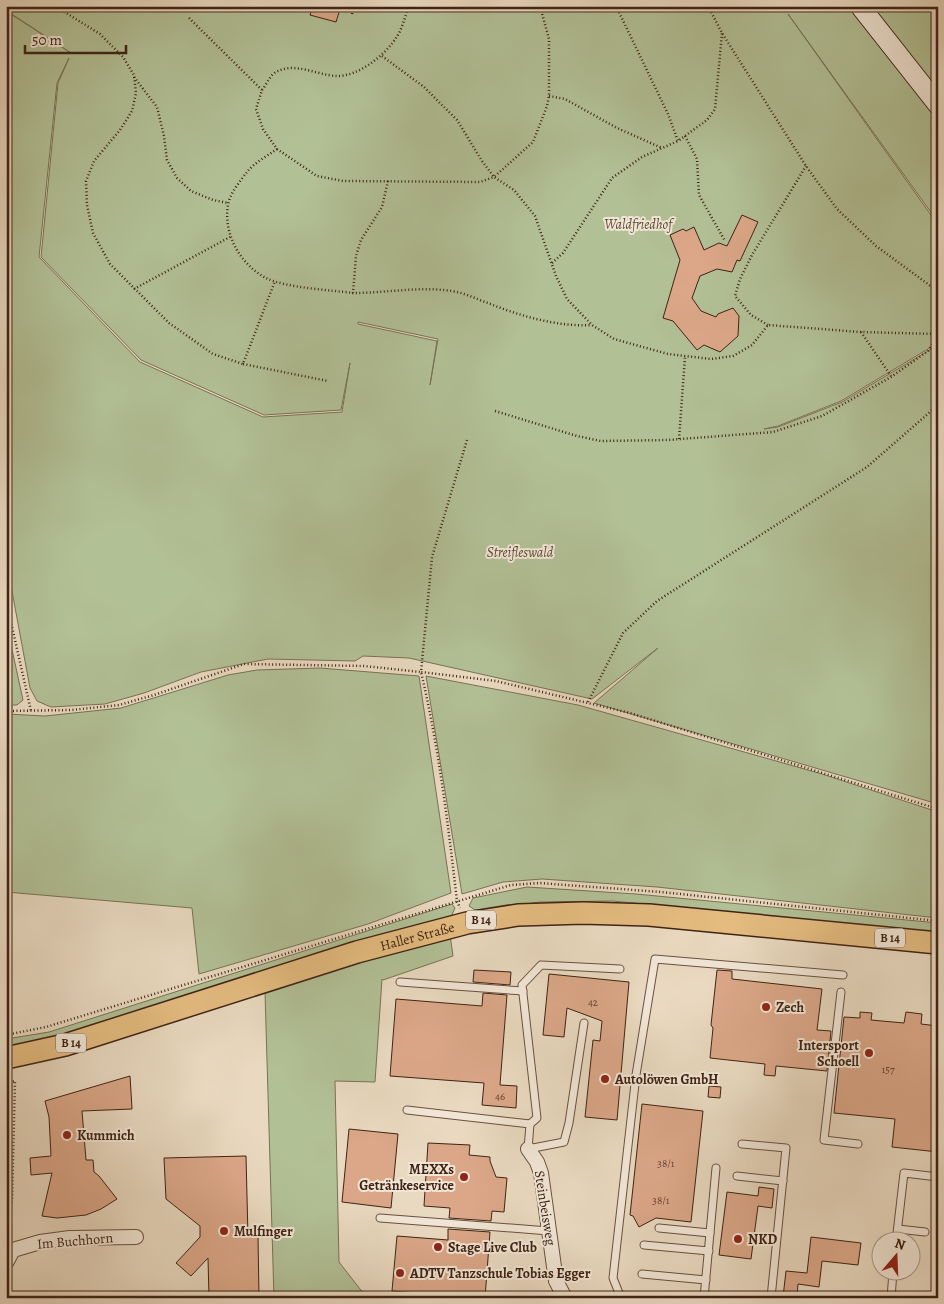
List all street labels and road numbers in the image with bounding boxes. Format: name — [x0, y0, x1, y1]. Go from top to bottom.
road number: B 14 — [466, 910, 496, 930]
street label: Haller Straße — [378, 917, 456, 955]
road number: B 14 — [875, 928, 905, 948]
road number: B 14 — [56, 1034, 86, 1052]
street label: Steinbeisweg — [530, 1169, 560, 1247]
street label: Im Buchhorn — [36, 1228, 114, 1254]

